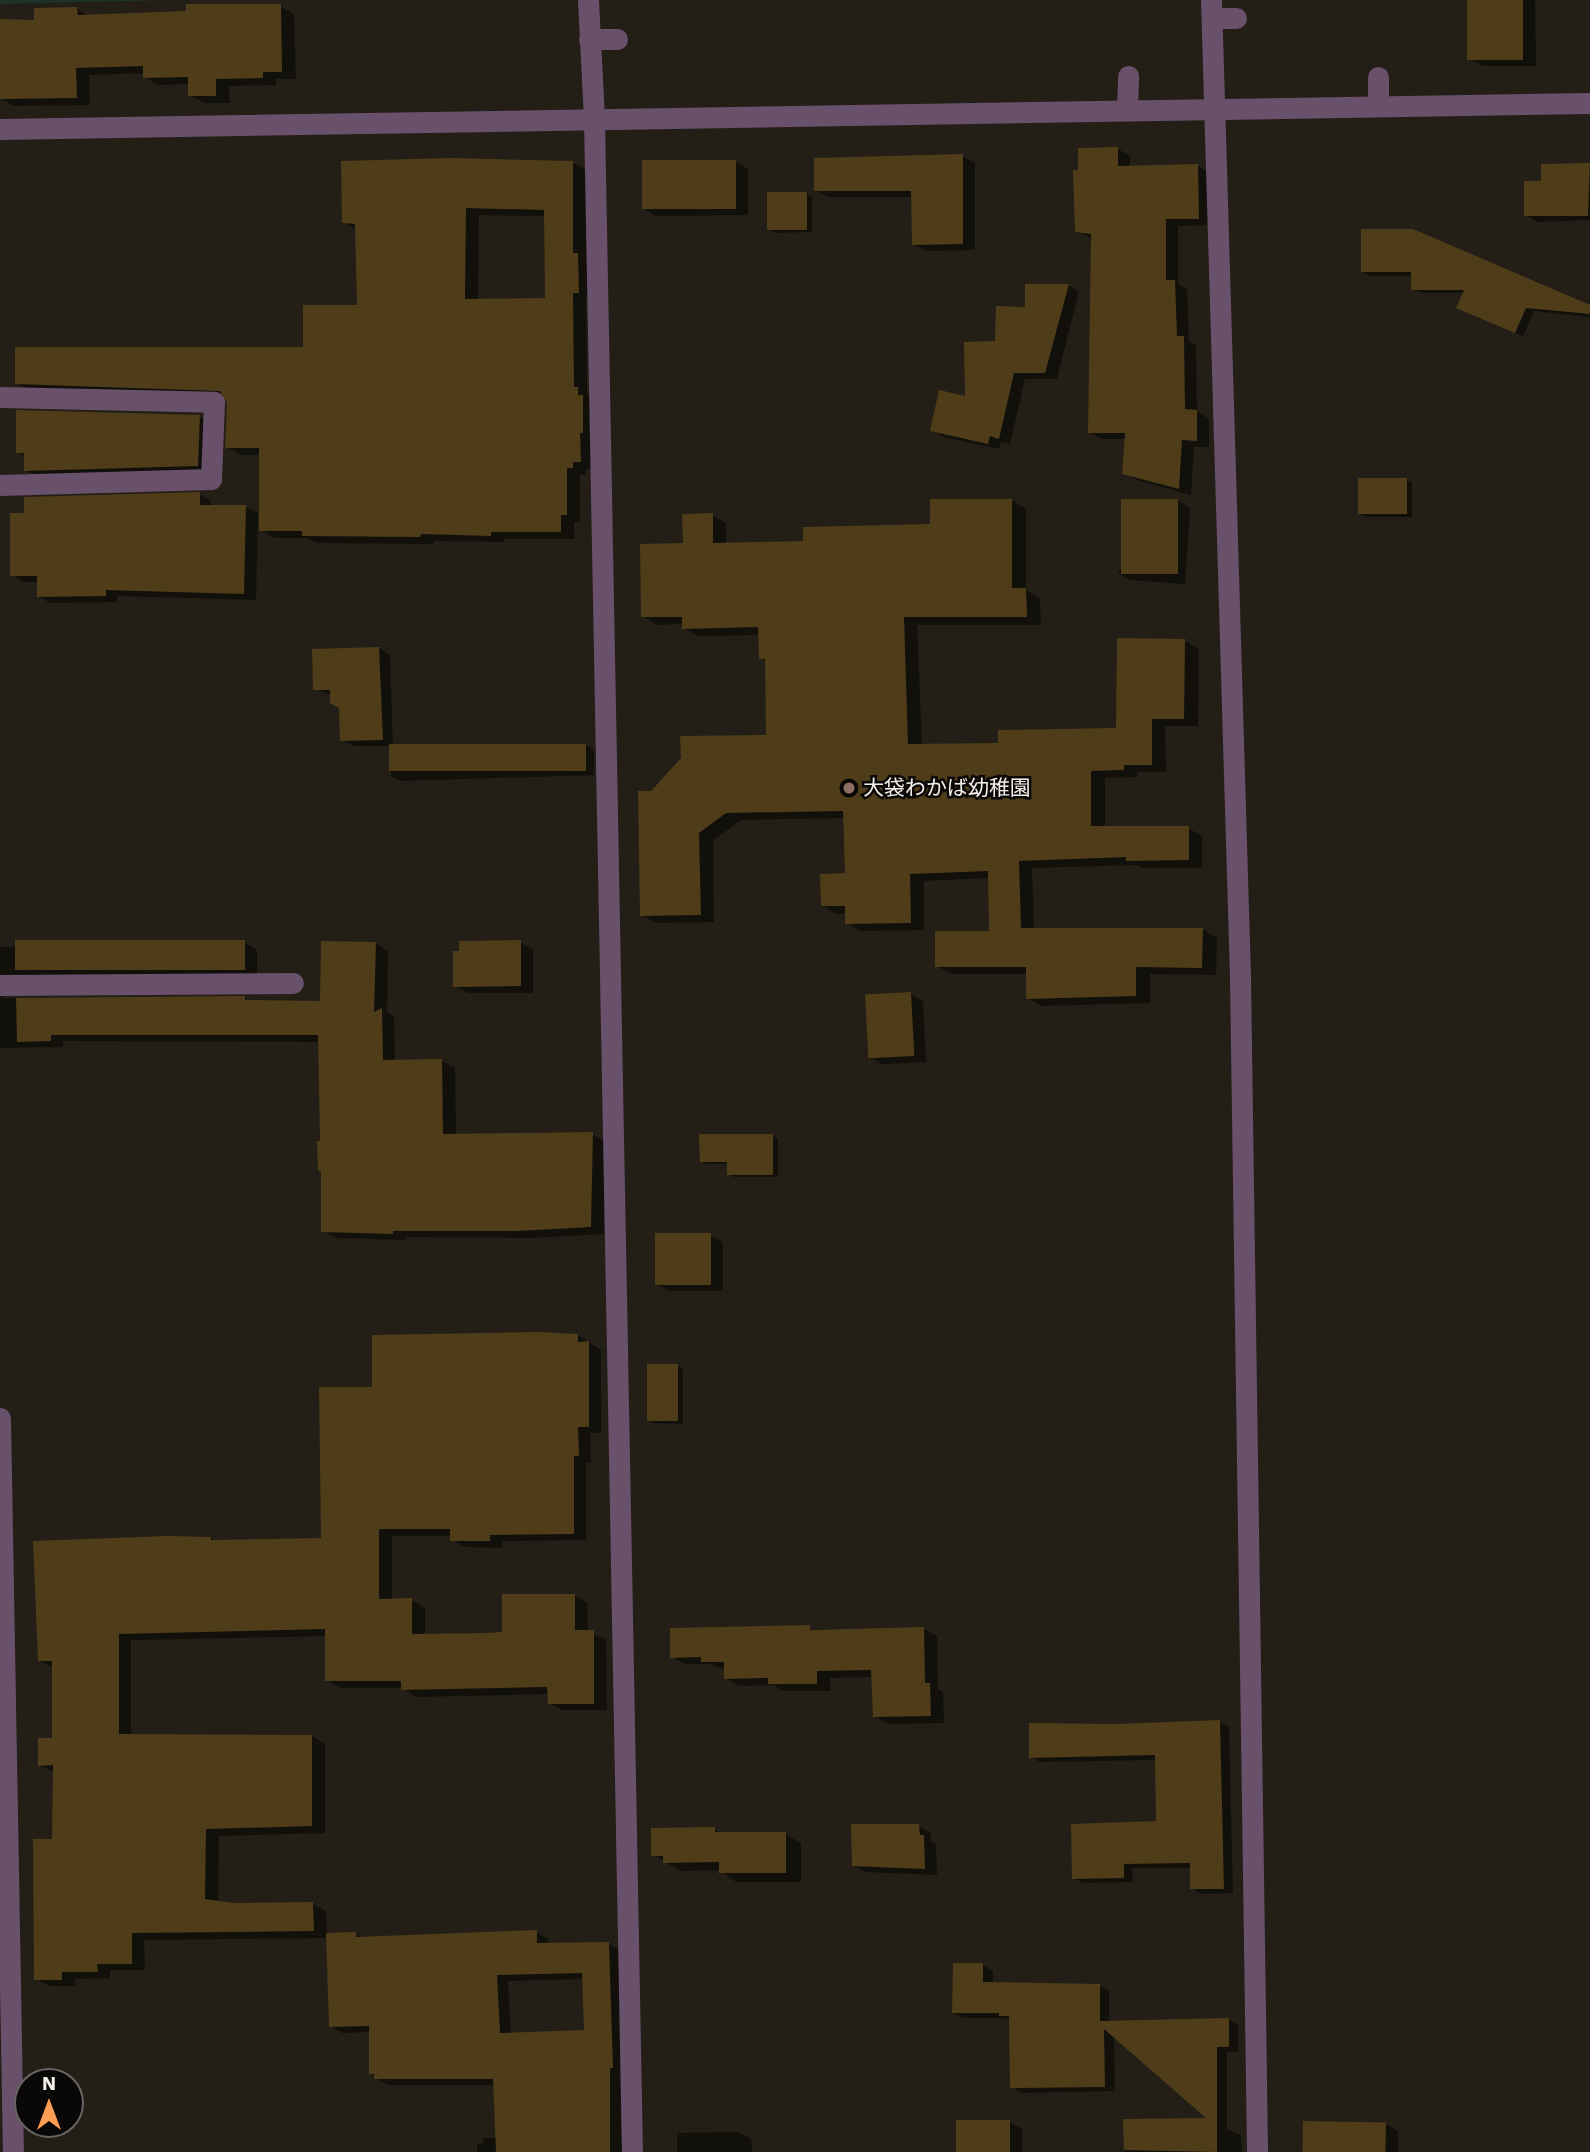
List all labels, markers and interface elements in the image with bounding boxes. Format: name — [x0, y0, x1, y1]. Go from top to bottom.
place label: 大袋わかば幼稚園 — [863, 775, 1031, 801]
marker: 大袋わかば幼稚園 — [841, 780, 857, 796]
north arrow — [14, 2068, 84, 2138]
text: N — [42, 2072, 56, 2095]

